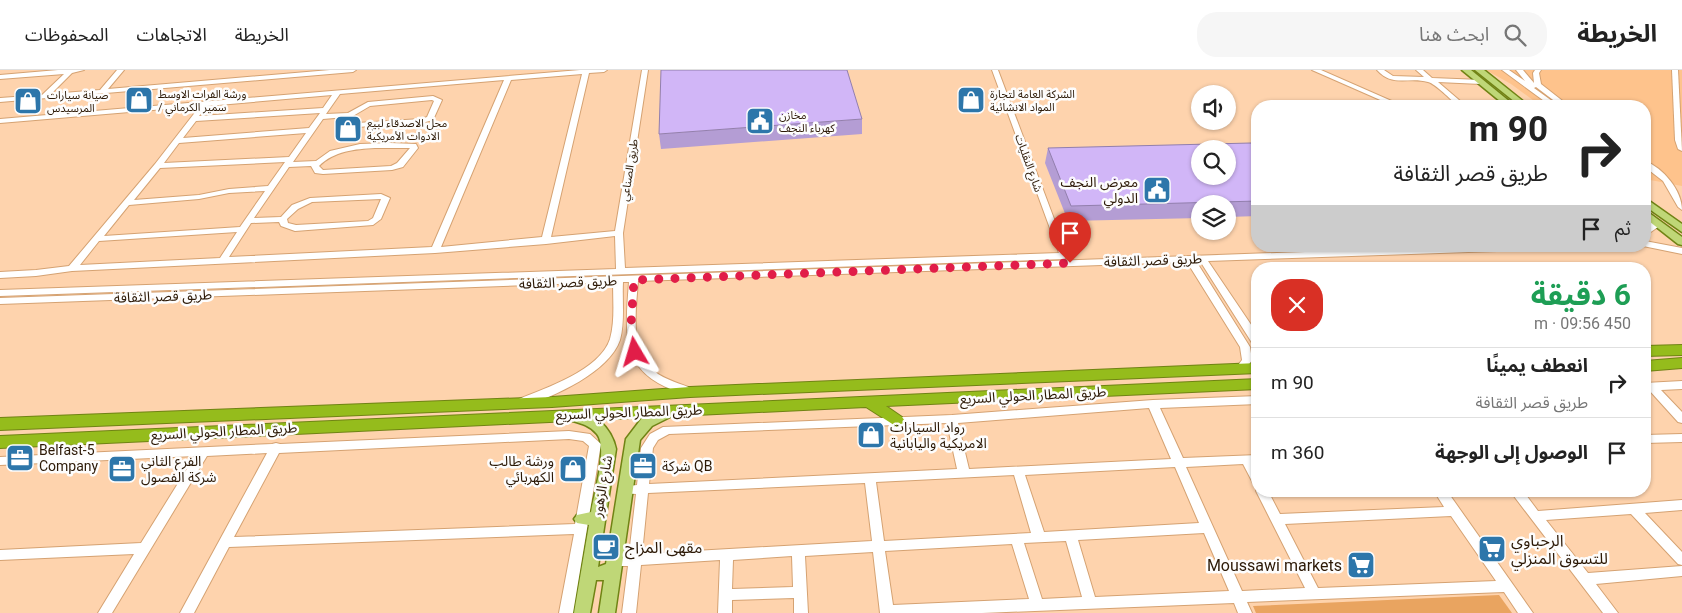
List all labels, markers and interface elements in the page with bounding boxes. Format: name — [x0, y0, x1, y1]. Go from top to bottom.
search box — [1197, 12, 1547, 57]
text: الخريطة — [1577, 20, 1657, 48]
icon: search — [1501, 21, 1529, 49]
text: ابحث هنا — [1419, 23, 1489, 46]
text: المحفوظات — [25, 24, 109, 45]
text: الاتجاهات — [137, 24, 207, 45]
text: الخريطة — [235, 24, 289, 45]
shop icon: ورشة الفرات الاوسط / سمير الكرماني — [124, 85, 154, 115]
shop icon: الشركة العامة لتجارة المواد الانشائية — [956, 85, 986, 115]
map controls — [1191, 85, 1236, 240]
button: sound — [1191, 85, 1236, 130]
shop icon: صيانة سيارات المرسيدس — [13, 86, 43, 116]
place label: ورشة الفرات الاوسط / سمير الكرماني — [158, 88, 246, 117]
place label: الشركة العامة لتجارة المواد الانشائية — [990, 88, 1075, 114]
place label: صيانة سيارات المرسيدس — [47, 89, 109, 115]
public building icon: مخازن كهرباء النجف — [745, 106, 775, 136]
place label: مخازن كهرباء النجف — [779, 109, 835, 135]
text: 90 m — [1469, 109, 1548, 150]
shop icon: محل الاصدقاء لبيع الادوات الأمريكية — [333, 114, 363, 144]
place label: محل الاصدقاء لبيع الادوات الأمريكية — [367, 117, 448, 143]
icon: right — [1566, 120, 1631, 185]
street label: شارع النقليات — [1011, 133, 1045, 194]
street label: طريق الصناعي — [618, 138, 643, 203]
button: search — [1191, 140, 1236, 185]
text: طريق قصر الثقافة — [1393, 161, 1548, 186]
place label: معرض النجف الدولي — [1060, 174, 1138, 209]
public building icon: معرض النجف الدولي — [1142, 175, 1172, 205]
button: layers — [1191, 195, 1236, 240]
pin — [1049, 212, 1091, 263]
icon: arrive — [1577, 215, 1605, 243]
text: ثم — [1615, 217, 1631, 240]
icon: arrive — [1056, 219, 1084, 247]
street label: طريق قصر الثقافة — [1104, 250, 1203, 272]
street label: طريق قصر الثقافة — [519, 272, 618, 294]
text: 6 دقيقة — [1531, 277, 1631, 312]
button: close — [1271, 279, 1323, 331]
street label: طريق قصر الثقافة — [114, 286, 213, 308]
text: 450 m · 09:56 — [1534, 314, 1631, 333]
position arrow — [608, 325, 660, 377]
text: انعطف يمينًا — [1486, 354, 1588, 377]
icon: right — [1603, 369, 1631, 397]
text: 90 m — [1271, 371, 1314, 394]
street label: طريق المطار الحولي السريع — [959, 383, 1107, 410]
text: طريق قصر الثقافة — [1476, 393, 1588, 412]
street label: طريق المطار الحولي السريع — [555, 401, 703, 426]
street label: طريق المطار الحولي السريع — [150, 419, 298, 446]
place label: رواد السيارات الامريكية واليابانية — [890, 419, 987, 452]
shop icon: رواد السيارات الامريكية واليابانية — [856, 420, 886, 450]
icon: arrive — [1603, 439, 1631, 467]
text: 360 m — [1271, 441, 1324, 464]
text: الوصول إلى الوجهة — [1435, 441, 1588, 464]
place label: Belfast-5 Company — [39, 442, 99, 474]
office icon: Belfast-5 Company — [5, 443, 35, 473]
office icon: شركة QB — [628, 451, 658, 481]
place label: الفرع الثاني شركة الفصول — [141, 453, 217, 486]
place label: ورشة طالب الكهربائي — [489, 453, 554, 488]
office icon: الفرع الثاني شركة الفصول — [107, 454, 137, 484]
shop icon: ورشة طالب الكهربائي — [558, 454, 588, 484]
street label: شارع الزهور — [589, 454, 618, 520]
place label: شركة QB — [662, 458, 712, 475]
place label: الرحباوي للتسوق المنزلي — [1511, 531, 1608, 571]
cafe icon: مقهى المزاج — [591, 532, 621, 562]
supermarket icon: الرحباوي للتسوق المنزلي — [1477, 534, 1507, 564]
place label: مقهى المزاج — [625, 538, 702, 560]
supermarket icon: Moussawi markets — [1346, 550, 1376, 580]
place label: Moussawi markets — [1207, 556, 1342, 575]

